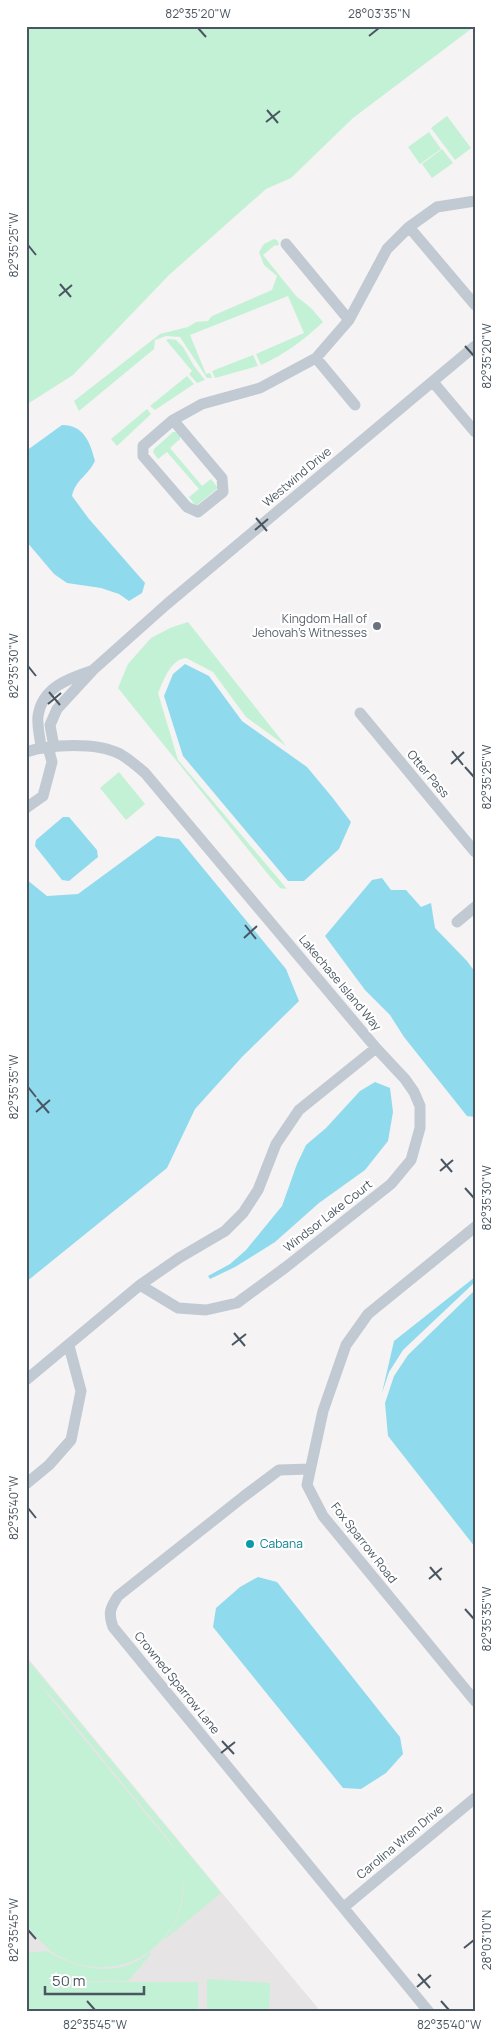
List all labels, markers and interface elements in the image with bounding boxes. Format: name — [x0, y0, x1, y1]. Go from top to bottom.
text: 82°35'20"W — [165, 5, 231, 22]
text: 28°03'35"N — [348, 5, 410, 22]
text: 82°35'25"W — [5, 212, 22, 278]
text: 82°35'20"W — [478, 323, 495, 389]
street label: Westwind Drive — [259, 443, 335, 511]
place label: Kingdom Hall of Jehovah's Witnesses — [252, 610, 368, 641]
marker: Kingdom Hall of Jehovah's Witnesses — [371, 620, 383, 632]
text: 82°35'30"W — [5, 633, 22, 699]
text: 82°35'25"W — [478, 744, 495, 810]
street label: Otter Pass — [403, 746, 453, 801]
street label: Lakechase Island Way — [295, 931, 386, 1035]
text: 82°35'35"W — [5, 1054, 22, 1119]
text: 82°35'30"W — [478, 1165, 495, 1231]
street label: Windsor Lake Court — [280, 1176, 376, 1256]
text: 82°35'40"W — [5, 1475, 22, 1540]
street label: Fox Sparrow Road — [327, 1499, 401, 1587]
place label: Cabana — [260, 1535, 303, 1552]
marker: Cabana — [244, 1538, 256, 1550]
text: 82°35'35"W — [478, 1586, 495, 1651]
street label: Crowned Sparrow Lane — [131, 1628, 224, 1738]
street label: Carolina Wren Drive — [353, 1800, 447, 1883]
text: 82°35'45"W — [5, 1897, 22, 1962]
text: 28°03'10"N — [478, 1910, 495, 1970]
scale bar — [45, 1963, 144, 1995]
text: 50 m — [52, 1970, 86, 1991]
text: 82°35'45"W — [63, 2016, 128, 2033]
text: 82°35'40"W — [417, 2016, 482, 2033]

